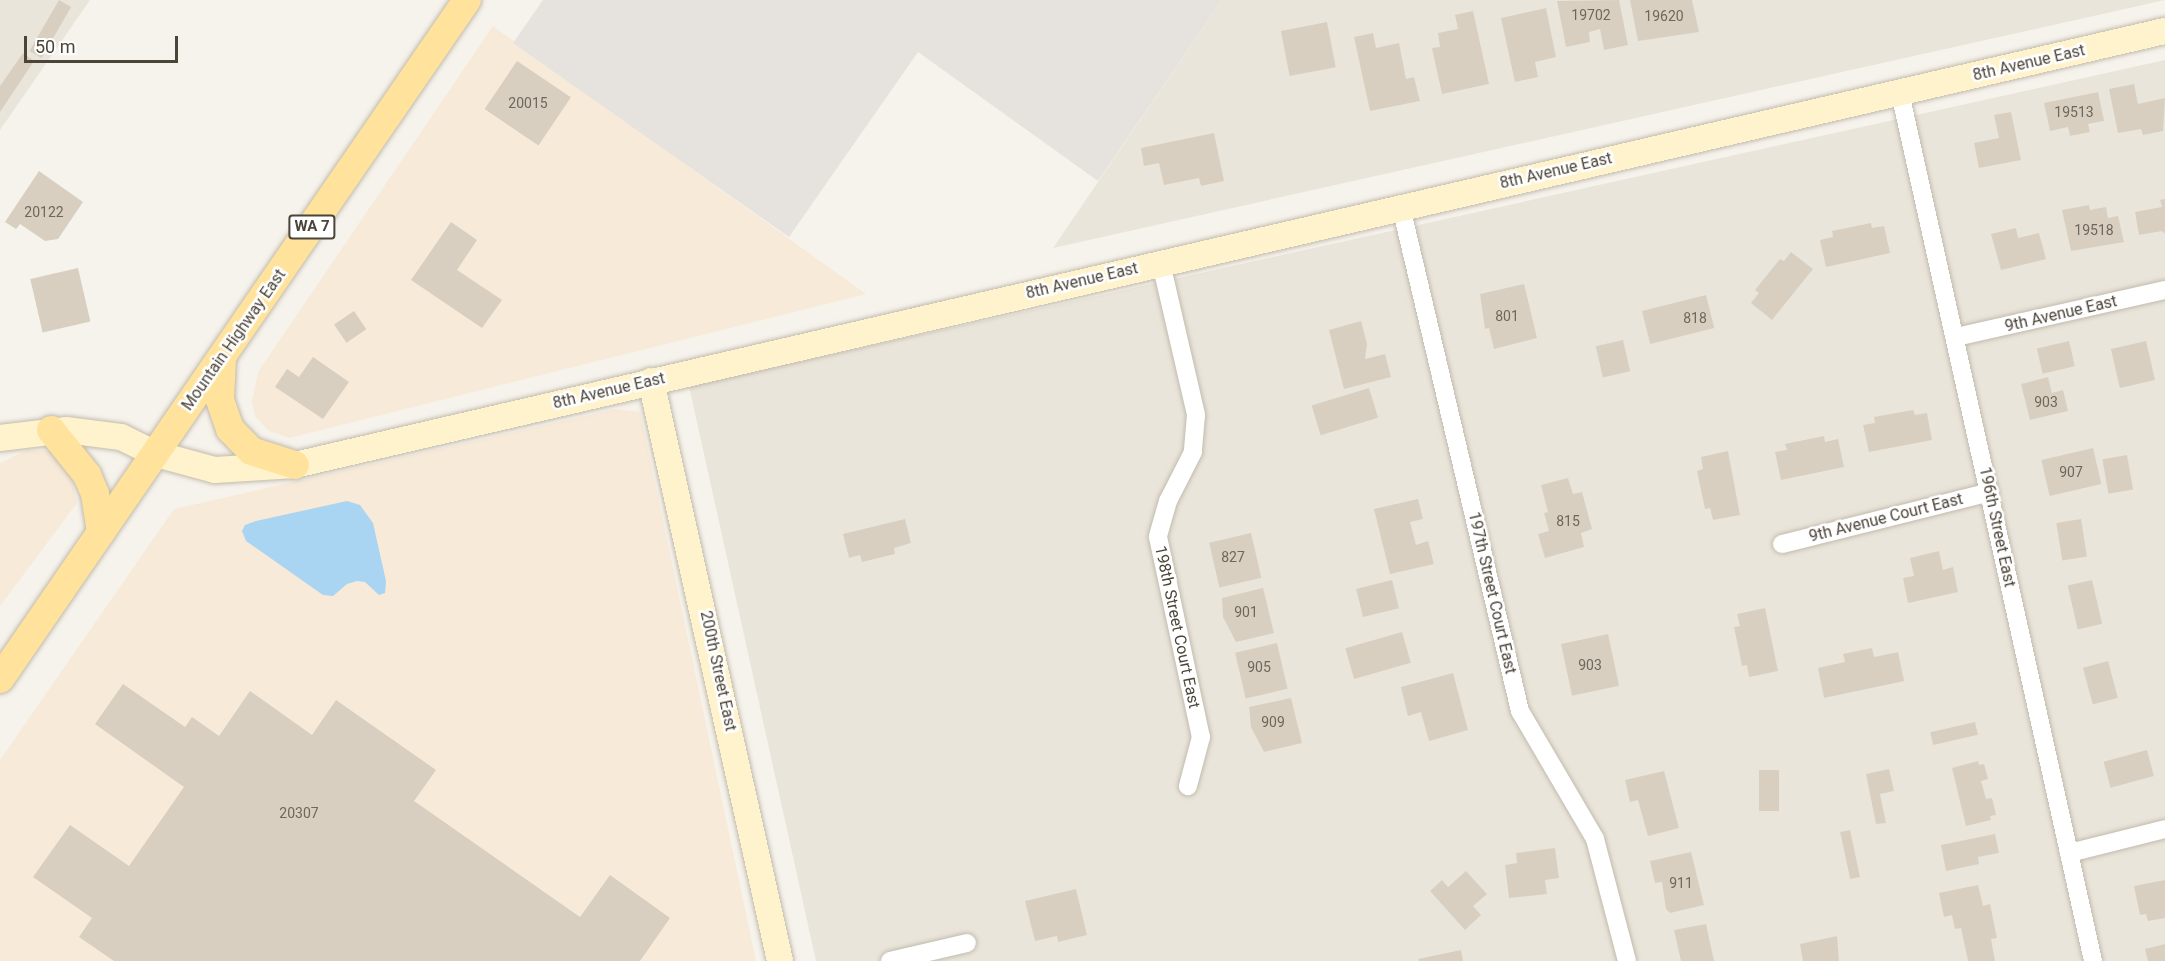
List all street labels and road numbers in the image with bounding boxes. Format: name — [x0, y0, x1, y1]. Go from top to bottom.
street label: 8th Avenue East — [1971, 41, 2087, 85]
street label: 8th Avenue East — [1498, 149, 1614, 193]
road number: WA 7 — [288, 215, 336, 239]
street label: 8th Avenue East — [1024, 259, 1140, 303]
street label: Mountain Highway East — [178, 266, 290, 414]
street label: 9th Avenue East — [2003, 292, 2119, 336]
street label: 8th Avenue East — [551, 369, 667, 413]
street label: 196th Street East — [1975, 465, 2019, 589]
street label: 9th Avenue Court East — [1807, 490, 1965, 546]
street label: 197th Street Court East — [1464, 510, 1520, 676]
street label: 198th Street Court East — [1150, 544, 1204, 710]
street label: 200th Street East — [696, 609, 740, 733]

